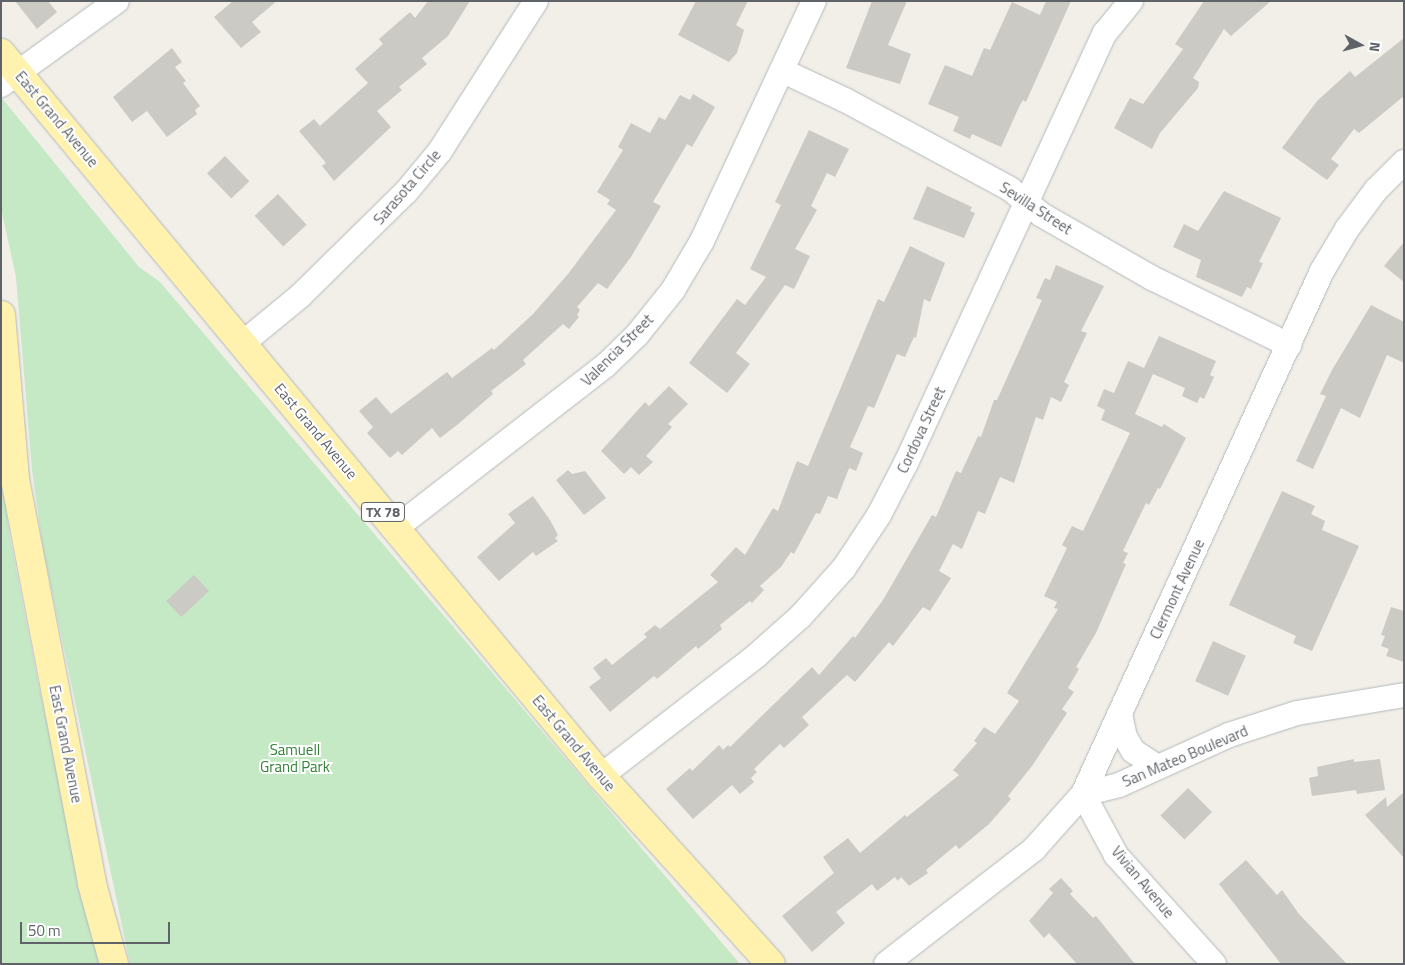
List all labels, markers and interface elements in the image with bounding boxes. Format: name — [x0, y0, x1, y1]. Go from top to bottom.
north arrow — [1335, 20, 1385, 70]
text: N — [1364, 41, 1386, 53]
street label: East Grand Avenue — [12, 67, 102, 171]
street label: Sarasota Circle — [370, 146, 444, 228]
street label: Sevilla Street — [997, 178, 1075, 238]
street label: Valencia Street — [577, 310, 657, 390]
street label: East Grand Avenue — [271, 379, 361, 483]
street label: Cordova Street — [893, 384, 949, 476]
road number: TX 78 — [360, 501, 406, 524]
street label: Clermont Avenue — [1146, 536, 1208, 642]
street label: East Grand Avenue — [46, 684, 86, 804]
street label: East Grand Avenue — [529, 691, 619, 795]
street label: San Mateo Boulevard — [1119, 721, 1251, 791]
park label: Samuell Grand Park — [260, 740, 330, 775]
street label: Vivian Avenue — [1108, 842, 1178, 922]
scale bar — [22, 912, 172, 944]
text: 50 m — [28, 919, 61, 942]

